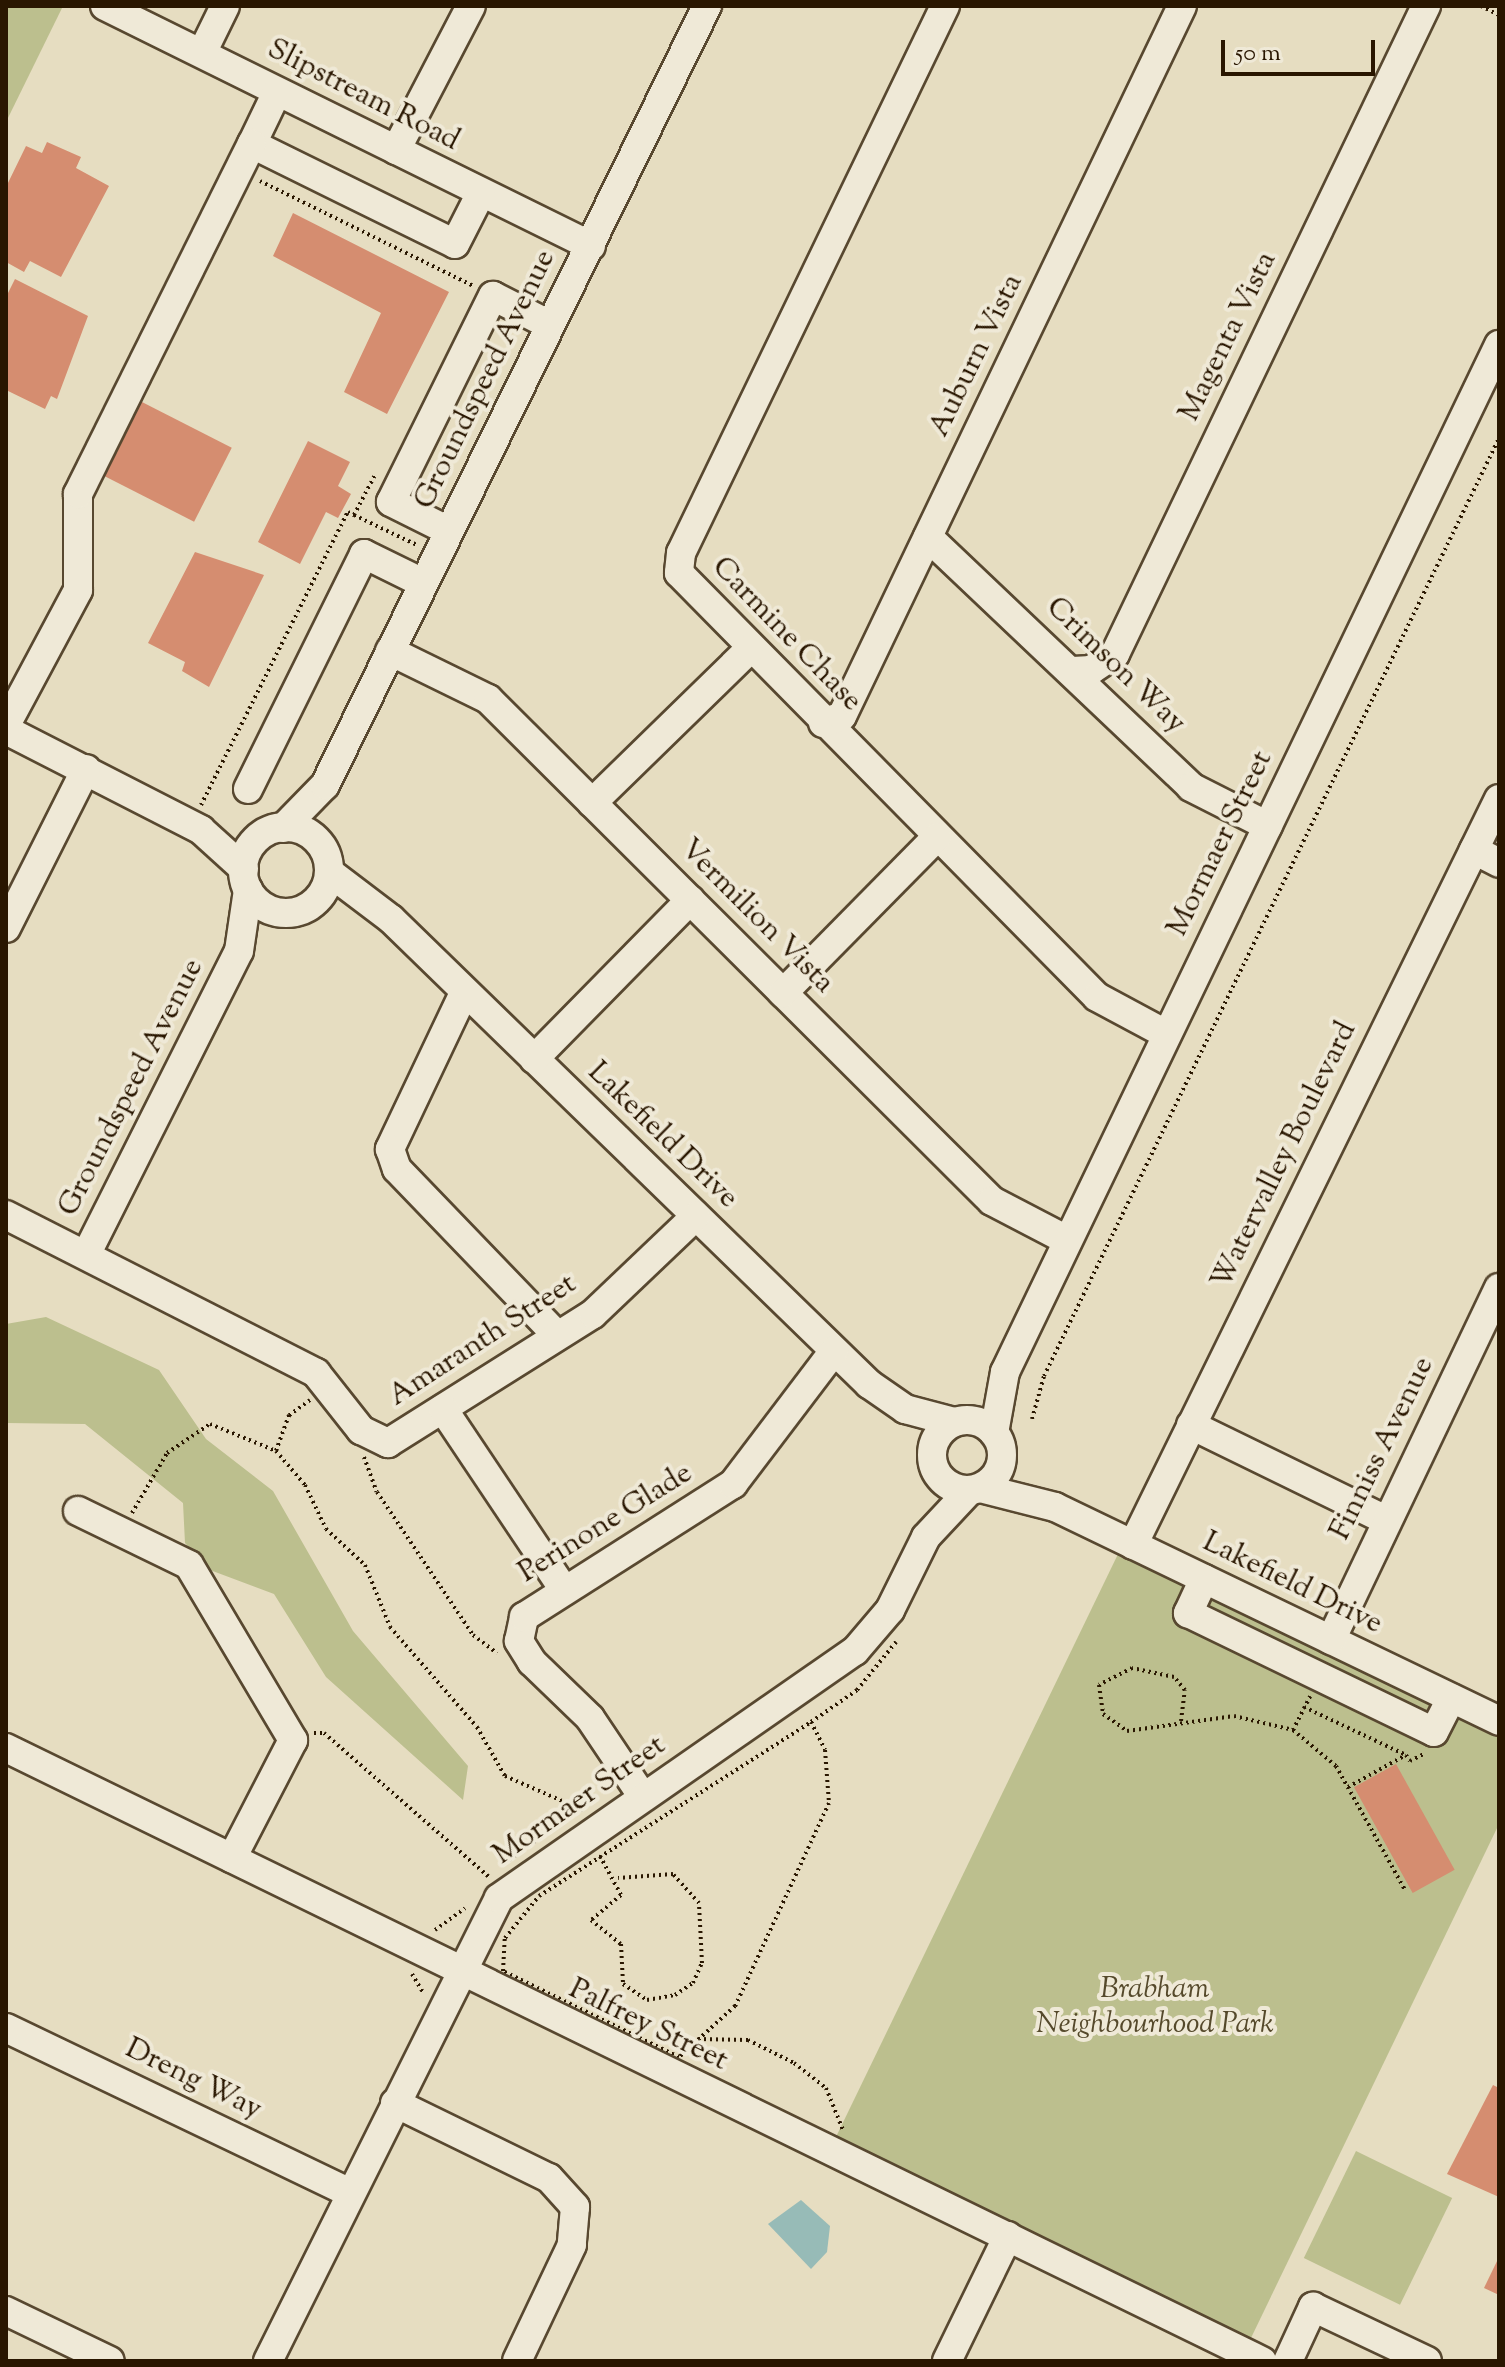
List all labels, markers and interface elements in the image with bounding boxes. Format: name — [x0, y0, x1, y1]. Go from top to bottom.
scale bar — [1225, 24, 1379, 74]
street label: Slipstream Road — [261, 32, 465, 160]
text: 50 m — [1235, 37, 1281, 71]
street label: Groundspeed Avenue — [408, 245, 564, 515]
street label: Magenta Vista — [1172, 246, 1286, 428]
street label: Auburn Vista — [922, 269, 1032, 443]
street label: Carmine Chase — [703, 550, 869, 720]
street label: Crimson Way — [1038, 590, 1192, 742]
street label: Mormaer Street — [1161, 745, 1281, 943]
street label: Vermilion Vista — [671, 832, 841, 1002]
street label: Groundspeed Avenue — [52, 953, 212, 1223]
street label: Watervalley Boulevard — [1205, 1016, 1365, 1296]
street label: Lakefield Drive — [579, 1055, 745, 1217]
street label: Amaranth Street — [382, 1267, 584, 1415]
street label: Finniss Avenue — [1323, 1352, 1443, 1546]
street label: Perinone Glade — [513, 1456, 699, 1592]
street label: Lakefield Drive — [1196, 1525, 1388, 1643]
street label: Mormaer Street — [487, 1728, 673, 1874]
street label: Palfrey Street — [563, 1972, 733, 2080]
park label: Brabham Neighbourhood Park — [1036, 1972, 1274, 2042]
street label: Dreng Way — [119, 2032, 267, 2128]

